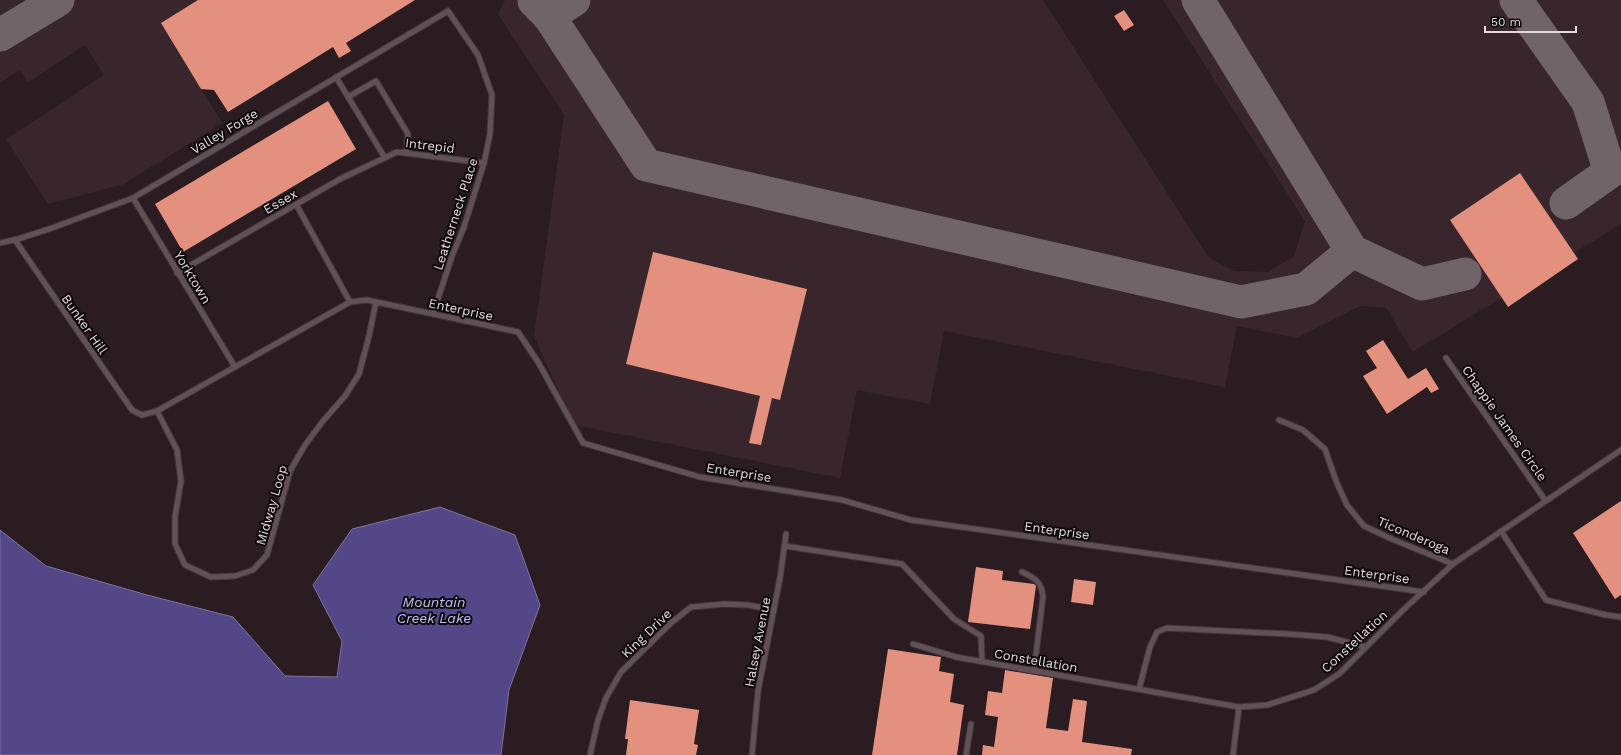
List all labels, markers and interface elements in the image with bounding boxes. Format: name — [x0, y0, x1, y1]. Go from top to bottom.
scale bar — [1485, 8, 1576, 34]
text: 50 m — [1491, 15, 1521, 29]
street label: Valley Forge — [188, 106, 260, 157]
street label: Intrepid — [404, 135, 455, 156]
street label: Leatherneck Place — [430, 156, 481, 272]
street label: Essex — [261, 186, 300, 217]
street label: Yorktown — [171, 248, 214, 306]
street label: Bunker Hill — [58, 291, 111, 357]
street label: Enterprise — [427, 295, 495, 324]
street label: Chappie James Circle — [1459, 363, 1550, 484]
street label: Enterprise — [705, 460, 773, 485]
street label: Midway Loop — [253, 463, 290, 547]
street label: Ticonderoga — [1375, 514, 1453, 558]
street label: Enterprise — [1023, 518, 1091, 542]
street label: Enterprise — [1343, 562, 1411, 586]
water label: Mountain Creek Lake — [397, 594, 471, 626]
street label: Halsey Avenue — [741, 596, 774, 688]
street label: King Drive — [618, 606, 674, 661]
street label: Constellation — [1318, 607, 1390, 676]
street label: Constellation — [993, 646, 1079, 675]

